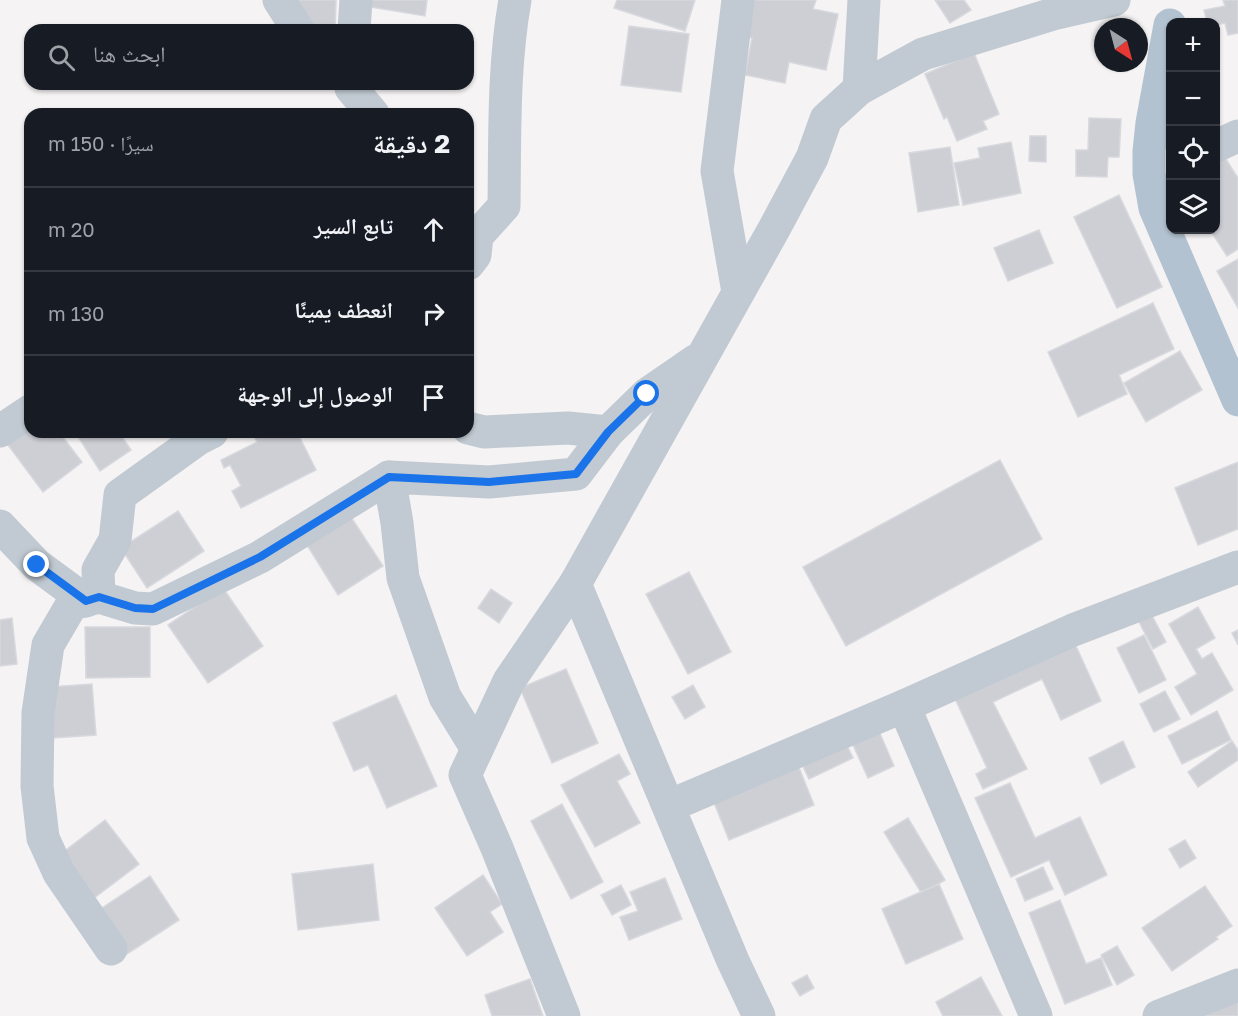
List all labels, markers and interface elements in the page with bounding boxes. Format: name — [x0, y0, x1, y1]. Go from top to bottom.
north arrow — [1094, 18, 1148, 72]
map controls — [1166, 18, 1220, 234]
button: + — [1166, 18, 1220, 72]
search box — [24, 24, 474, 90]
text: ابحث هنا — [93, 40, 166, 67]
icon: search — [45, 41, 78, 74]
button: − — [1166, 72, 1220, 126]
button: locate — [1166, 126, 1220, 180]
text: 2 دقيقة — [373, 128, 450, 159]
text: سيرًا · 150 m — [48, 131, 154, 155]
button: layers — [1166, 180, 1220, 234]
text: تابع السير — [314, 212, 393, 239]
icon: ahead — [417, 213, 450, 246]
text: 20 m — [48, 217, 95, 241]
text: انعطف يمينًا — [294, 296, 393, 323]
icon: right — [417, 297, 450, 330]
text: 130 m — [48, 301, 105, 325]
text: الوصول إلى الوجهة — [237, 380, 393, 407]
route start — [633, 380, 659, 406]
icon: arrive — [417, 381, 450, 414]
route end — [23, 551, 49, 577]

